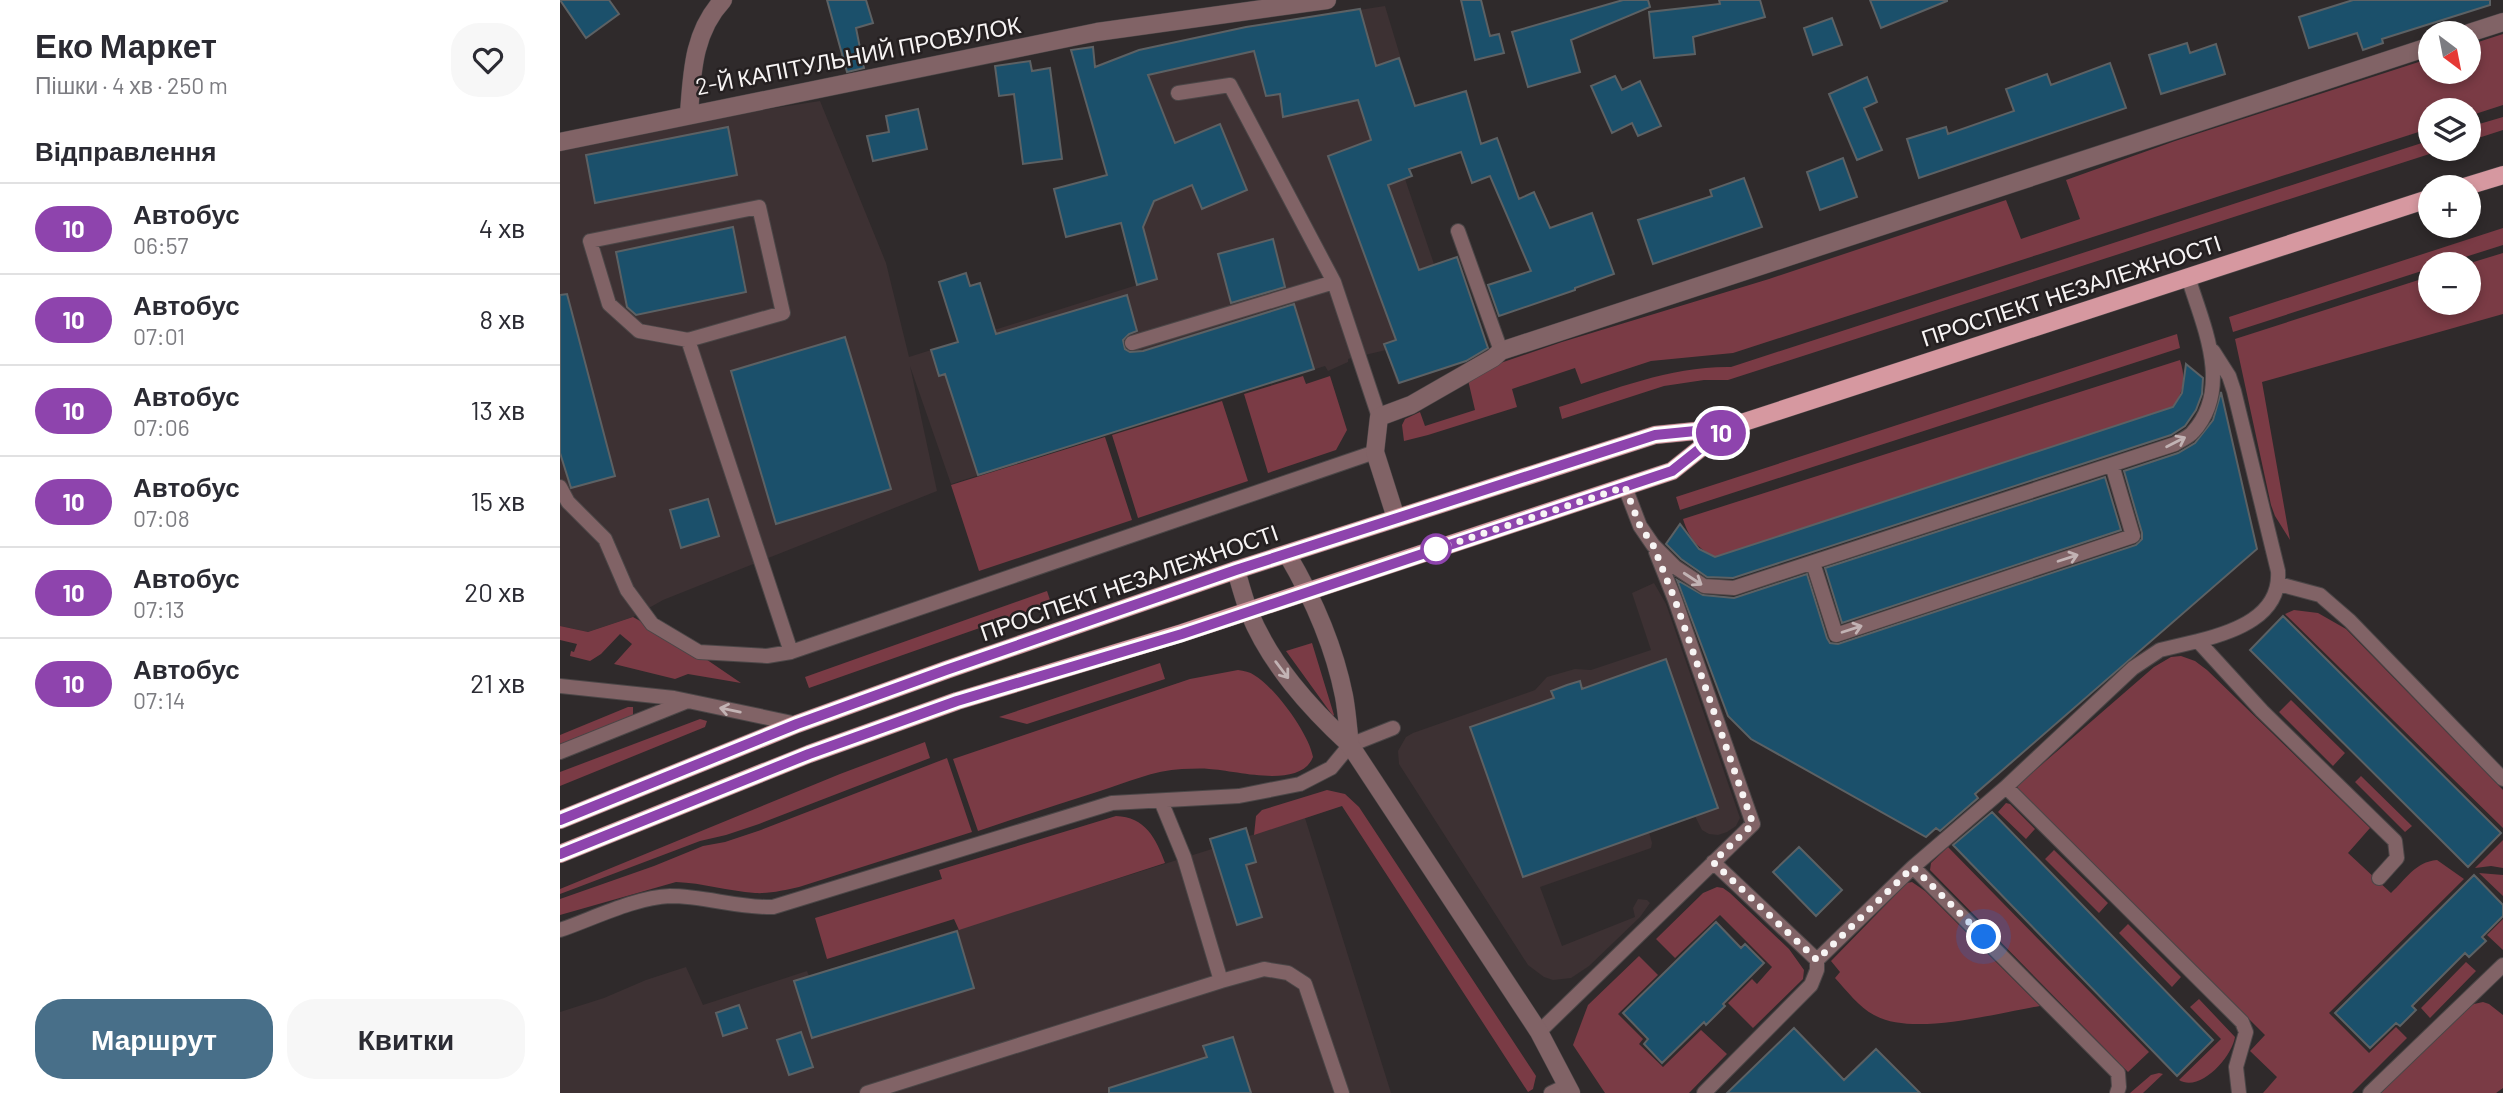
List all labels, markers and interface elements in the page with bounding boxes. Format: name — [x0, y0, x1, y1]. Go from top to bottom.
street label: 2-Й КАПІТУЛЬНИЙ ПРОВУЛОК — [693, 10, 1023, 100]
north arrow — [2418, 21, 2482, 84]
map controls — [2418, 21, 2481, 315]
button: heart — [451, 23, 525, 97]
text: Еко Маркет — [35, 25, 217, 65]
text: Пішки · 4 хв · 250 m — [35, 71, 228, 99]
button: layers — [2418, 98, 2481, 161]
text: Відправлення — [35, 135, 216, 166]
button: + — [2418, 175, 2481, 238]
text: Автобус — [133, 198, 240, 229]
text: 4 хв — [479, 212, 525, 243]
text: 10 — [62, 214, 85, 243]
street label: ПРОСПЕКТ НЕЗАЛЕЖНОСТІ — [1918, 228, 2224, 352]
text: 06:57 — [133, 231, 188, 259]
button: − — [2418, 252, 2481, 315]
text: Автобус — [133, 289, 240, 320]
text: 8 хв — [479, 303, 525, 334]
text: 10 — [62, 305, 85, 334]
text: 07:01 — [133, 322, 185, 350]
text: Автобус — [133, 380, 240, 411]
text: 13 хв — [470, 394, 525, 425]
text: 10 — [62, 396, 85, 425]
line badge: 10 — [1690, 410, 1752, 456]
text: 07:06 — [133, 413, 190, 441]
text: 10 — [1710, 418, 1732, 447]
one-way arrow — [2165, 434, 2186, 448]
text: Автобус — [133, 471, 240, 502]
text: 15 хв — [471, 485, 525, 516]
text: 10 — [62, 487, 85, 516]
text: 07:08 — [133, 504, 190, 532]
street label: ПРОСПЕКТ НЕЗАЛЕЖНОСТІ — [976, 518, 1282, 646]
unlabelled marker — [1421, 534, 1451, 564]
one-way arrow — [2057, 551, 2079, 563]
text: Автобус — [133, 562, 240, 593]
one-way arrow — [1683, 572, 1702, 586]
text: 20 хв — [464, 576, 525, 607]
text: 10 — [62, 578, 85, 607]
text: 07:13 — [133, 595, 185, 623]
one-way arrow — [1841, 622, 1863, 634]
text: Автобус — [133, 653, 240, 684]
one-way arrow — [1275, 660, 1290, 679]
text: 21 хв — [470, 667, 525, 698]
text: 10 — [62, 669, 85, 698]
text: 07:14 — [133, 686, 185, 714]
one-way arrow — [719, 703, 742, 717]
your location — [1966, 919, 2001, 954]
button: Маршрут — [35, 999, 273, 1079]
button: Квитки — [287, 999, 525, 1079]

